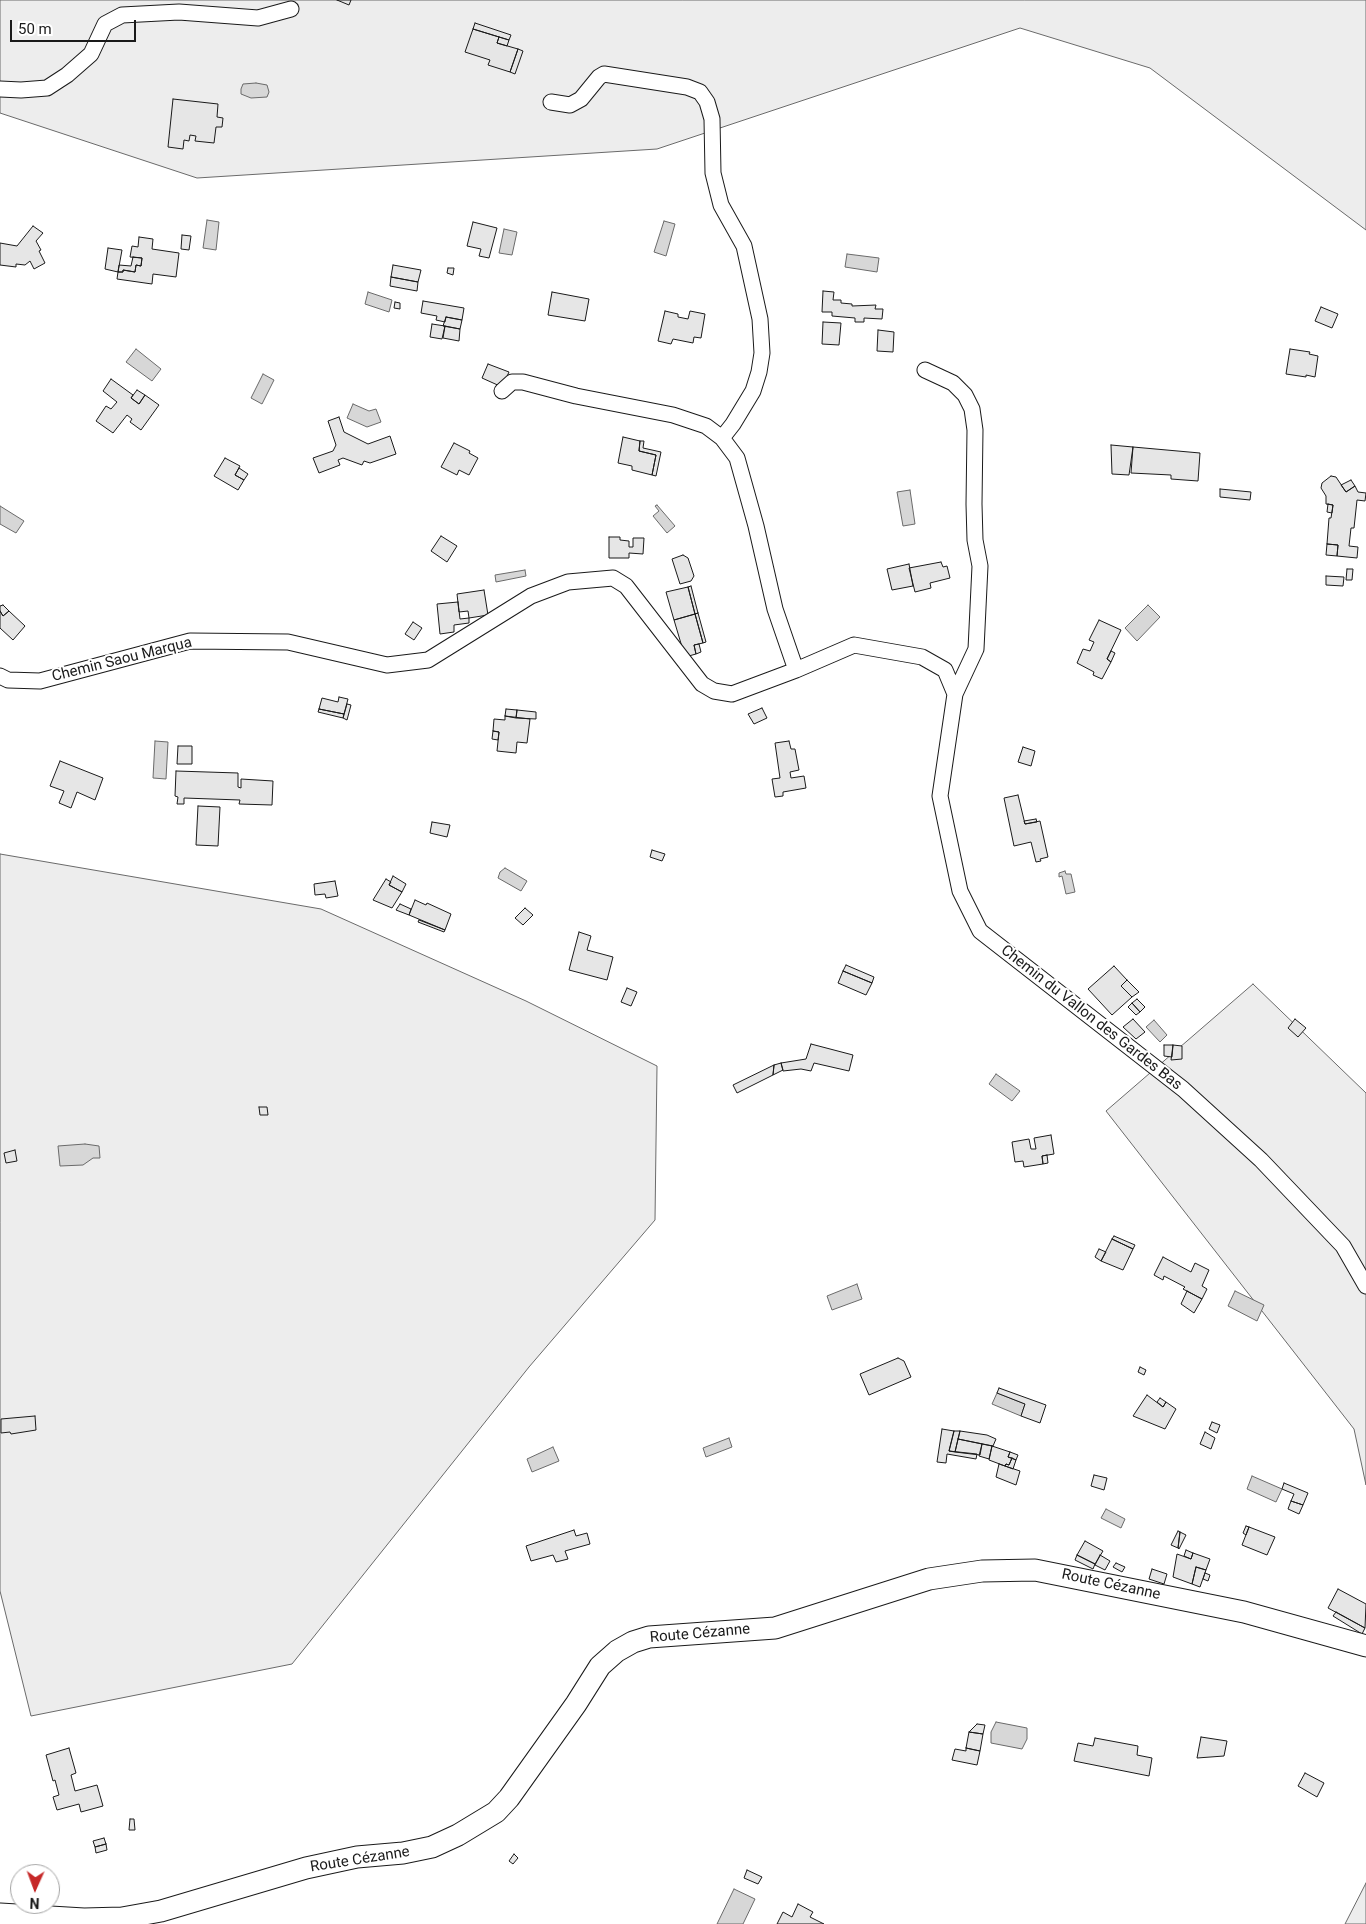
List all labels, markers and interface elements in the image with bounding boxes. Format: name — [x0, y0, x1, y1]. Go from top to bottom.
scale bar — [12, 10, 139, 42]
text: 50 m — [18, 20, 52, 38]
street label: Chemin Saou Marqua — [50, 634, 194, 686]
street label: Chemin du Vallon des Gardes Bas — [997, 942, 1185, 1094]
street label: Route Cézanne — [1060, 1566, 1162, 1604]
street label: Route Cézanne — [649, 1621, 751, 1647]
street label: Route Cézanne — [309, 1843, 411, 1877]
north arrow — [10, 1864, 60, 1914]
text: N — [29, 1895, 40, 1911]

